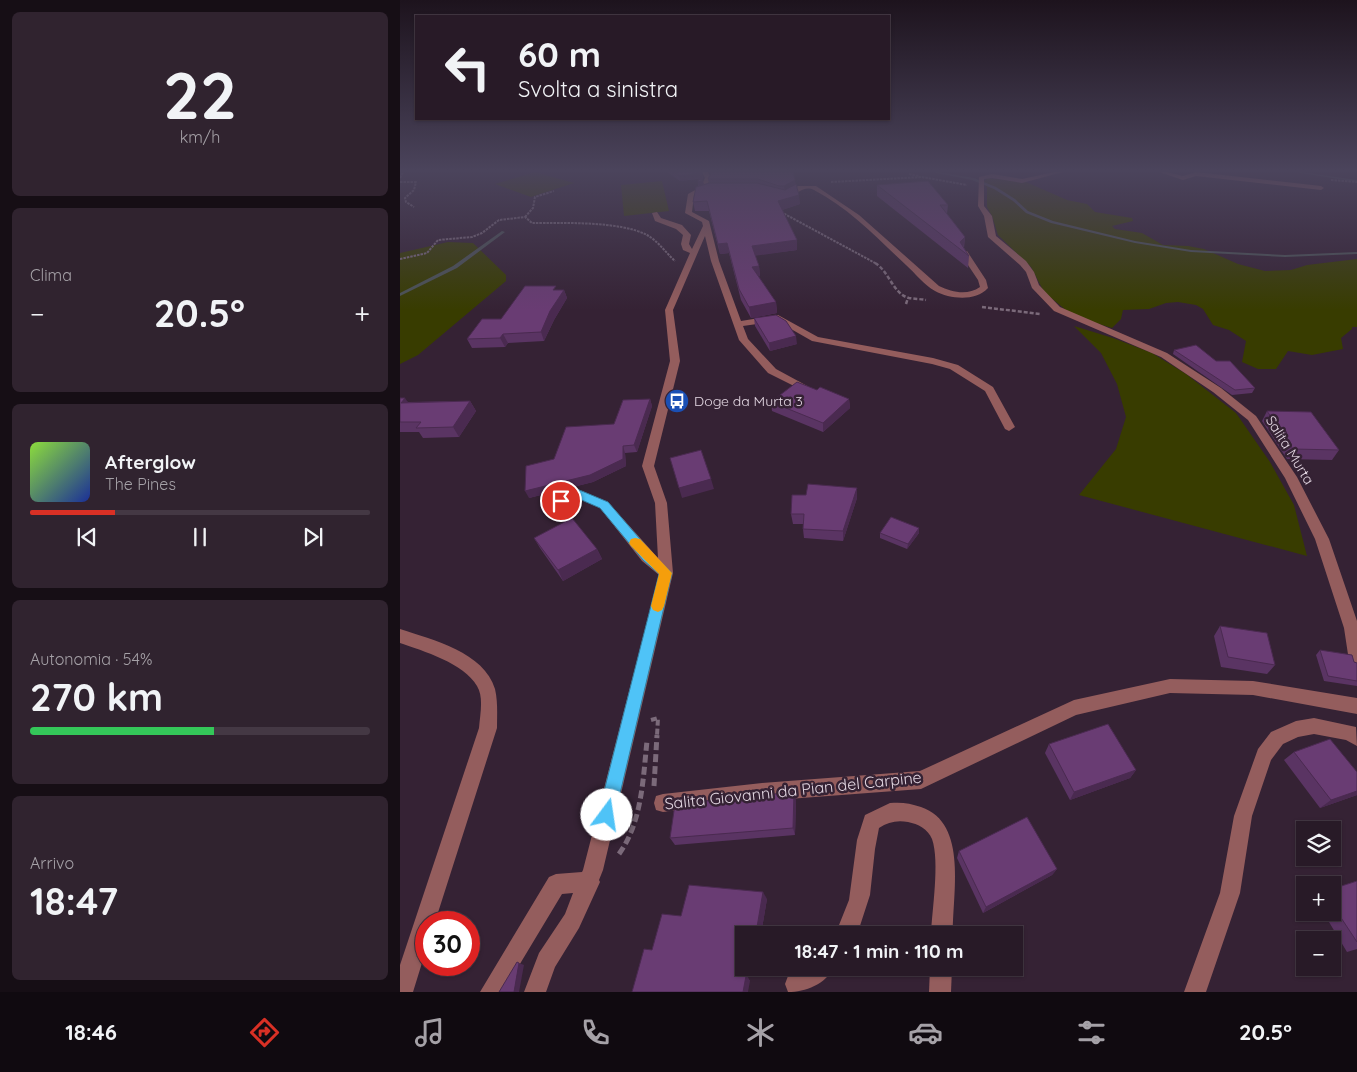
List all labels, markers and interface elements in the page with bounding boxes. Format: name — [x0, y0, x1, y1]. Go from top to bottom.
text: 60 m — [518, 32, 601, 76]
icon: left — [435, 35, 500, 100]
text: 22 — [163, 54, 237, 135]
text: Svolta a sinistra — [518, 75, 678, 103]
text: km/h — [180, 127, 220, 147]
text: Clima — [30, 265, 72, 285]
text: 20.5° — [154, 289, 245, 337]
text: − — [30, 296, 45, 331]
text: + — [354, 296, 370, 331]
bus stop icon: Doge da Murta 3 — [664, 388, 690, 414]
place label: Doge da Murta 3 — [694, 392, 803, 410]
street label: Salita Murta — [1262, 412, 1318, 488]
text: Afterglow — [105, 450, 196, 474]
text: The Pines — [105, 474, 176, 494]
pin — [540, 480, 582, 522]
icon: arrive — [547, 487, 575, 515]
icon: previous — [73, 523, 101, 551]
icon: pause — [186, 523, 214, 551]
icon: next — [299, 523, 327, 551]
text: Autonomia · 54% — [30, 649, 152, 669]
text: 270 km — [30, 673, 163, 721]
street label: Salita Giovanni da Pian del Carpine — [663, 767, 923, 813]
position arrow — [580, 788, 632, 840]
map controls — [1296, 821, 1341, 976]
button: layers — [1296, 821, 1341, 866]
text: Arrivo — [30, 853, 74, 873]
button: + — [1296, 876, 1341, 921]
text: 18:47 — [30, 877, 118, 925]
speed limit sign: 30 — [415, 911, 480, 976]
button: − — [1296, 931, 1341, 976]
text: 18:47 · 1 min · 110 m — [794, 939, 964, 963]
icon: directions — [247, 1015, 282, 1050]
icon: music — [412, 1015, 447, 1050]
icon: phone — [578, 1015, 613, 1050]
icon: climate — [743, 1015, 778, 1050]
icon: car — [908, 1015, 943, 1050]
icon: filters — [1074, 1015, 1109, 1050]
text: 18:46 — [65, 1018, 117, 1046]
text: 20.5° — [1239, 1018, 1292, 1046]

